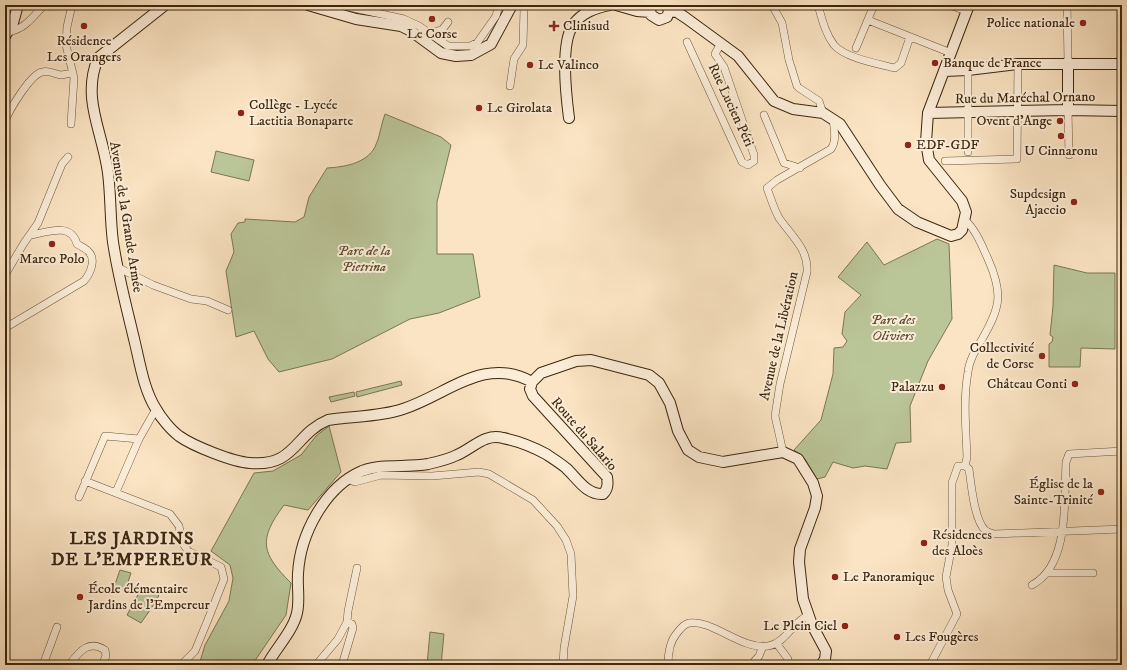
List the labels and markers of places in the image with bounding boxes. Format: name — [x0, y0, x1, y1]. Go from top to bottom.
marker: Le Corse — [427, 14, 437, 24]
place label: Police nationale — [986, 14, 1075, 32]
place label: Clinisud — [563, 17, 609, 35]
marker: Police nationale — [1078, 18, 1088, 28]
marker: Clinisud — [548, 20, 560, 32]
marker: Résidence Les Orangers — [79, 21, 89, 31]
place label: Le Corse — [407, 25, 458, 43]
place label: Résidence Les Orangers — [47, 32, 122, 66]
place label: Banque de France — [943, 54, 1042, 72]
place label: Le Valinco — [538, 56, 599, 74]
marker: Banque de France — [930, 58, 940, 68]
marker: Le Valinco — [525, 60, 535, 70]
place label: Collège - Lycée Laetitia Bonaparte — [249, 96, 354, 130]
place label: Le Girolata — [487, 99, 552, 117]
marker: Le Girolata — [474, 103, 484, 113]
marker: Collège - Lycée Laetitia Bonaparte — [236, 108, 246, 118]
place label: Ovent d'Ange — [976, 112, 1052, 130]
marker: Ovent d'Ange — [1055, 116, 1065, 126]
marker: U Cinnaronu — [1056, 131, 1066, 141]
place label: EDF-GDF — [916, 136, 980, 154]
marker: EDF-GDF — [903, 140, 913, 150]
place label: U Cinnaronu — [1024, 142, 1098, 160]
place label: Supdesign Ajaccio — [1010, 185, 1067, 219]
marker: Supdesign Ajaccio — [1069, 197, 1079, 207]
marker: Marco Polo — [47, 239, 57, 249]
place label: Marco Polo — [19, 250, 85, 268]
place label: Collectivité de Corse — [970, 339, 1034, 373]
marker: Collectivité de Corse — [1037, 351, 1047, 361]
place label: Château Conti — [987, 375, 1067, 393]
place label: Palazzu — [891, 378, 934, 396]
marker: Château Conti — [1070, 379, 1080, 389]
marker: Palazzu — [937, 382, 947, 392]
place label: Église de la Sainte-Trinité — [1014, 475, 1093, 509]
marker: Église de la Sainte-Trinité — [1096, 487, 1106, 497]
place label: Résidences des Aloès — [932, 526, 992, 560]
marker: Résidences des Aloès — [919, 538, 929, 548]
place label: Le Panoramique — [843, 568, 935, 586]
marker: Le Panoramique — [830, 572, 840, 582]
place label: École élémentaire Jardins de l'Empereur — [86, 580, 211, 614]
marker: École élémentaire Jardins de l'Empereur — [75, 592, 85, 602]
place label: Le Plein Ciel — [763, 617, 838, 635]
marker: Le Plein Ciel — [840, 621, 850, 631]
place label: Les Fougères — [905, 628, 979, 646]
marker: Les Fougères — [892, 632, 902, 642]

